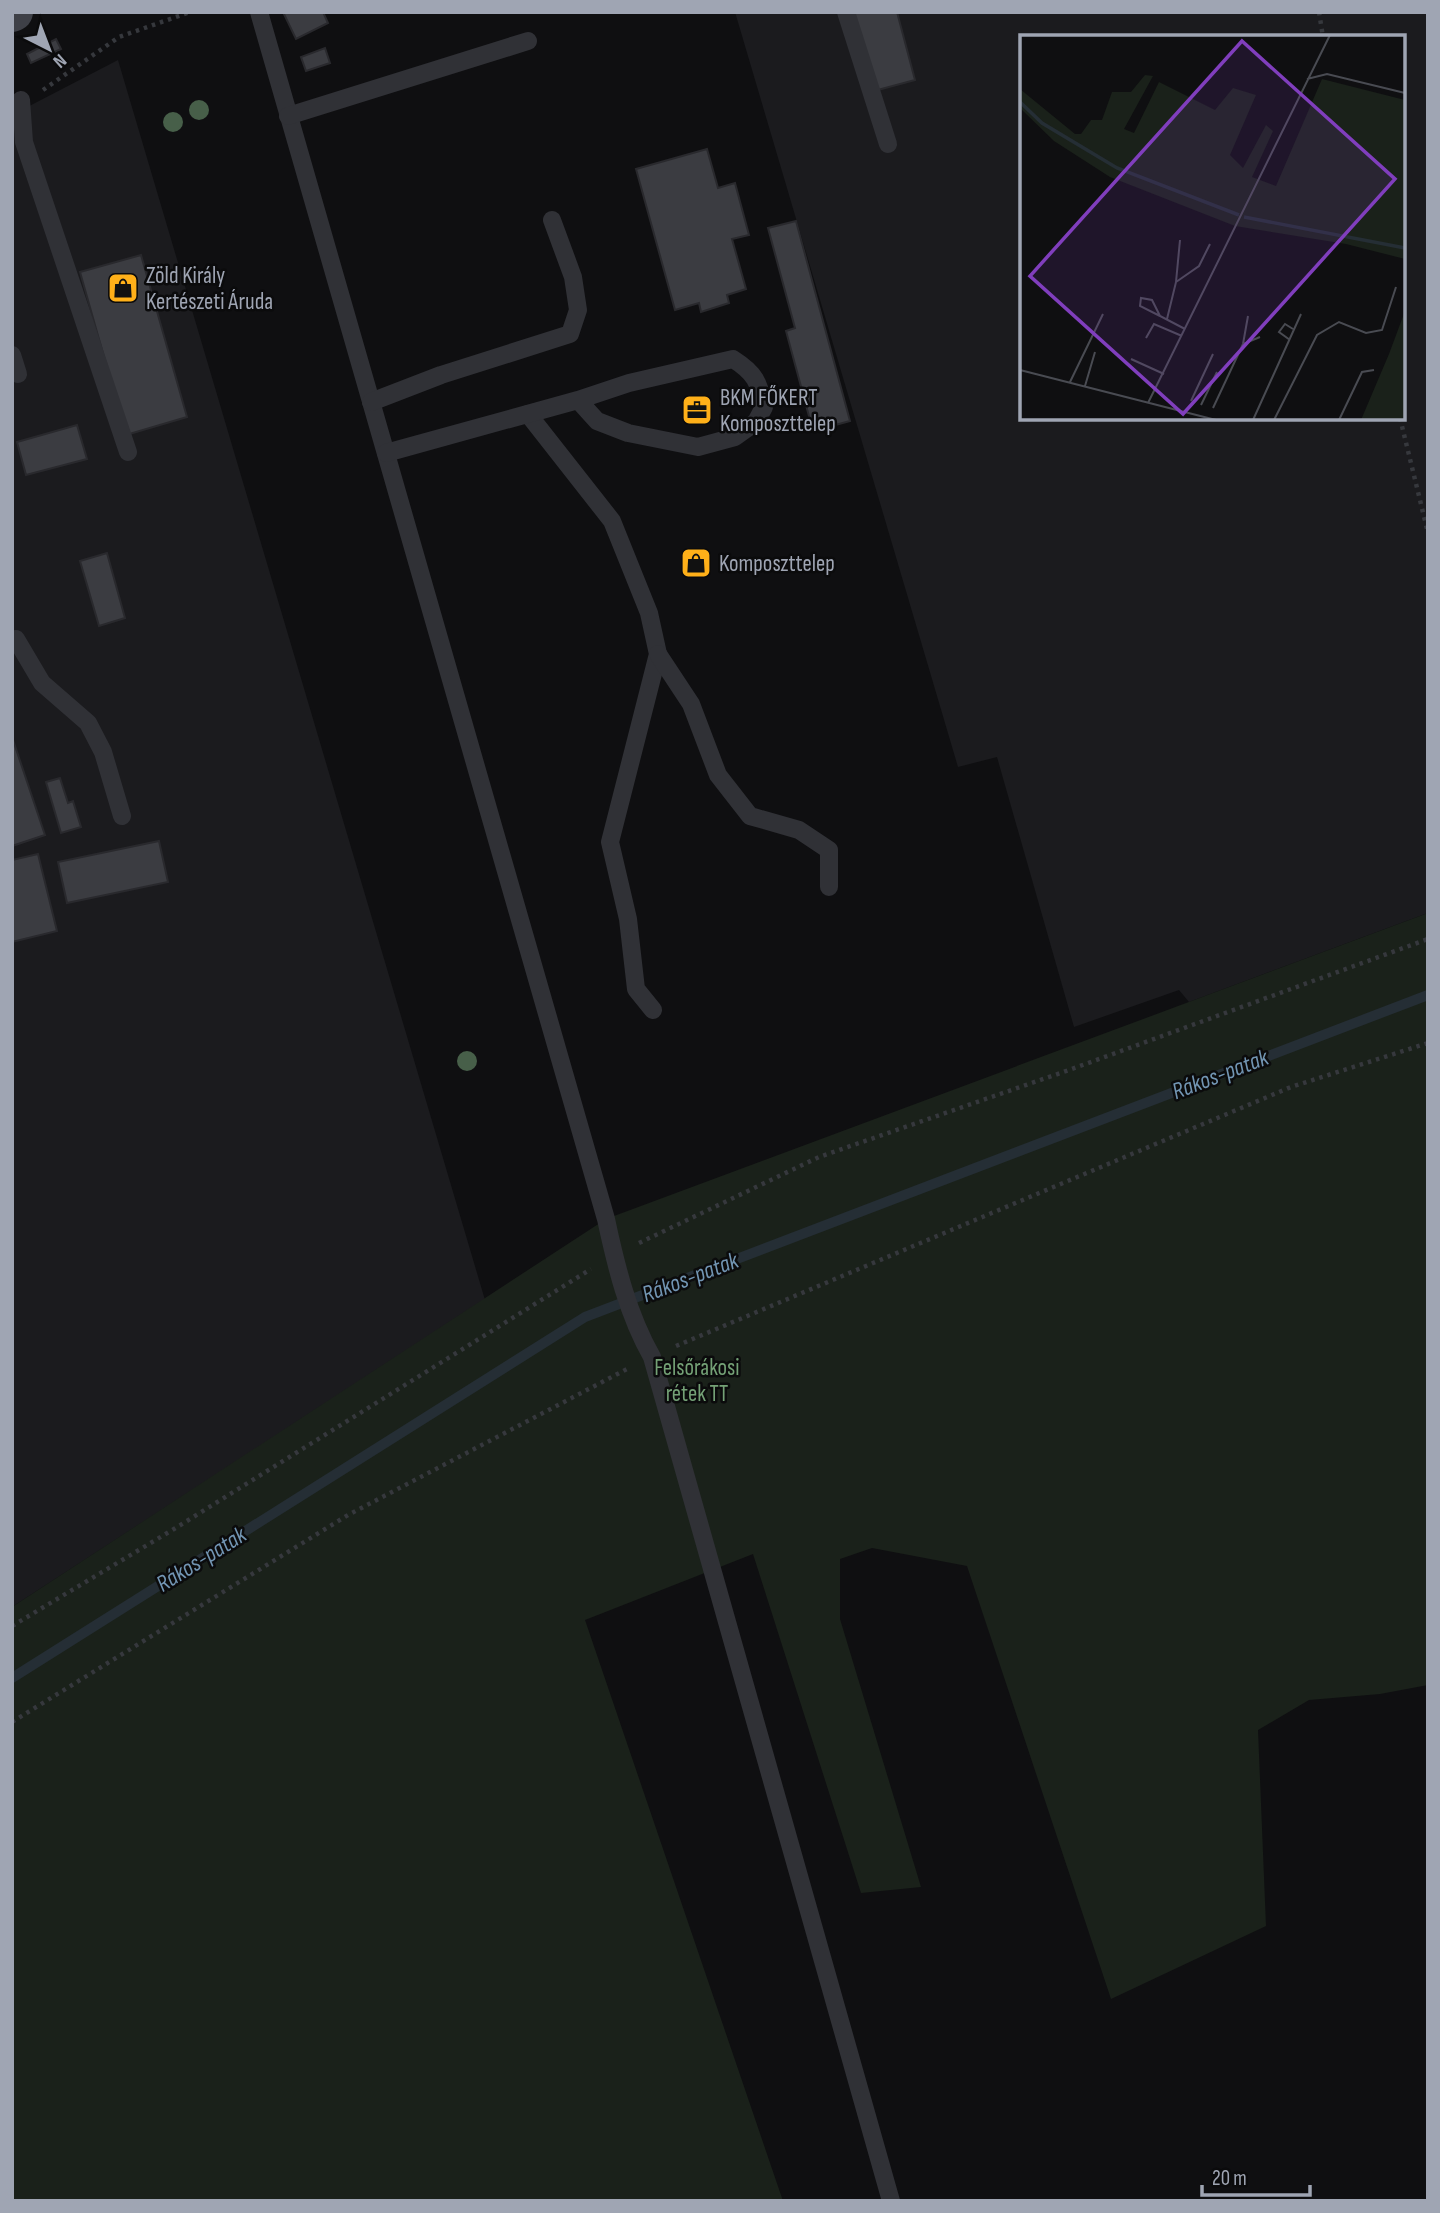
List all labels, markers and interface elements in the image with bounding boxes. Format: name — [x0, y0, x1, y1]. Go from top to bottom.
north arrow — [14, 14, 84, 84]
inset map — [1020, 35, 1405, 420]
text: N — [48, 49, 71, 72]
place label: Zöld Király Kertészeti Áruda — [146, 262, 273, 316]
shop icon: Zöld Király Kertészeti Áruda — [106, 271, 140, 305]
place label: BKM FŐKERT Komposzttelep — [720, 384, 836, 438]
office icon: BKM FŐKERT Komposzttelep — [680, 393, 714, 427]
shop icon: Komposzttelep — [679, 546, 713, 580]
place label: Komposzttelep — [719, 550, 835, 578]
water label: Rákos-patak — [1168, 1043, 1273, 1106]
water label: Rákos-patak — [638, 1246, 743, 1309]
park label: Felsőrákosi rétek TT — [654, 1354, 740, 1408]
water label: Rákos-patak — [151, 1520, 253, 1598]
scale bar — [1202, 2154, 1310, 2198]
text: 20 m — [1212, 2166, 1247, 2191]

